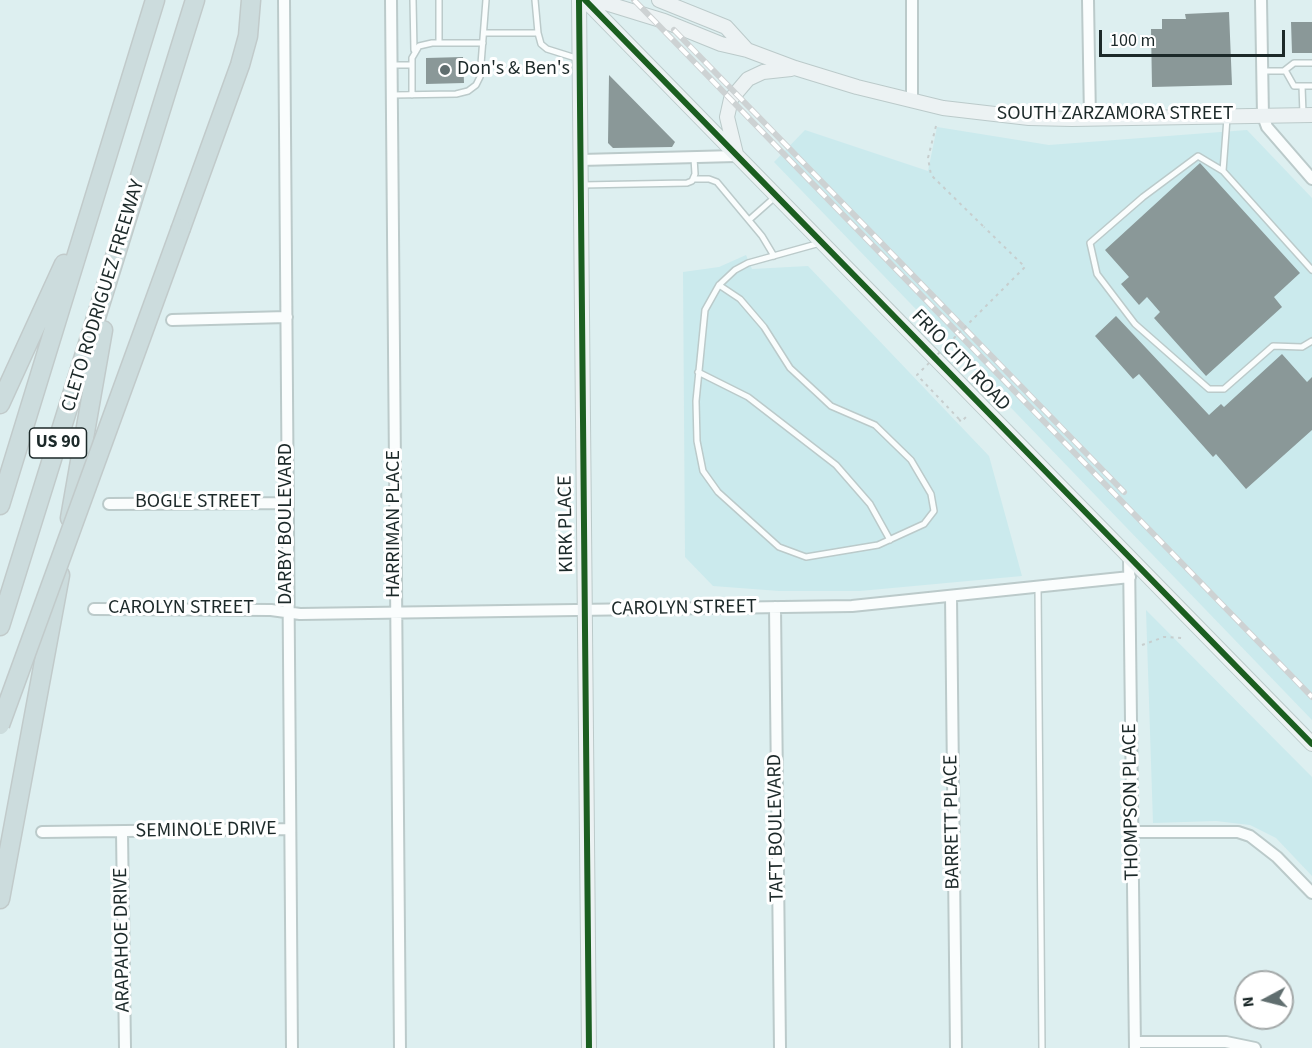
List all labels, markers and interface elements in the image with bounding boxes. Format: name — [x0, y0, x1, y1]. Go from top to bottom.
scale bar — [1102, 18, 1288, 56]
text: 100 m — [1110, 28, 1155, 53]
place label: Don's & Ben's — [457, 58, 570, 82]
marker: Don's & Ben's — [438, 63, 452, 77]
street label: SOUTH ZARZAMORA STREET — [997, 103, 1233, 127]
street label: CLETO RODRIGUEZ FREEWAY — [57, 177, 151, 415]
street label: FRIO CITY ROAD — [905, 305, 1015, 417]
road number: US 90 — [29, 428, 86, 458]
street label: DARBY BOULEVARD — [275, 443, 299, 605]
street label: HARRIMAN PLACE — [383, 450, 407, 598]
street label: KIRK PLACE — [554, 475, 580, 573]
street label: BOGLE STREET — [135, 491, 261, 515]
street label: CAROLYN STREET — [611, 596, 757, 622]
street label: CAROLYN STREET — [108, 597, 254, 621]
street label: THOMPSON PLACE — [1119, 723, 1145, 881]
street label: TAFT BOULEVARD — [764, 754, 790, 902]
street label: BARRETT PLACE — [940, 754, 966, 890]
street label: SEMINOLE DRIVE — [135, 818, 277, 844]
street label: ARAPAHOE DRIVE — [110, 867, 136, 1013]
north arrow — [1234, 970, 1294, 1030]
text: N — [1237, 995, 1260, 1009]

